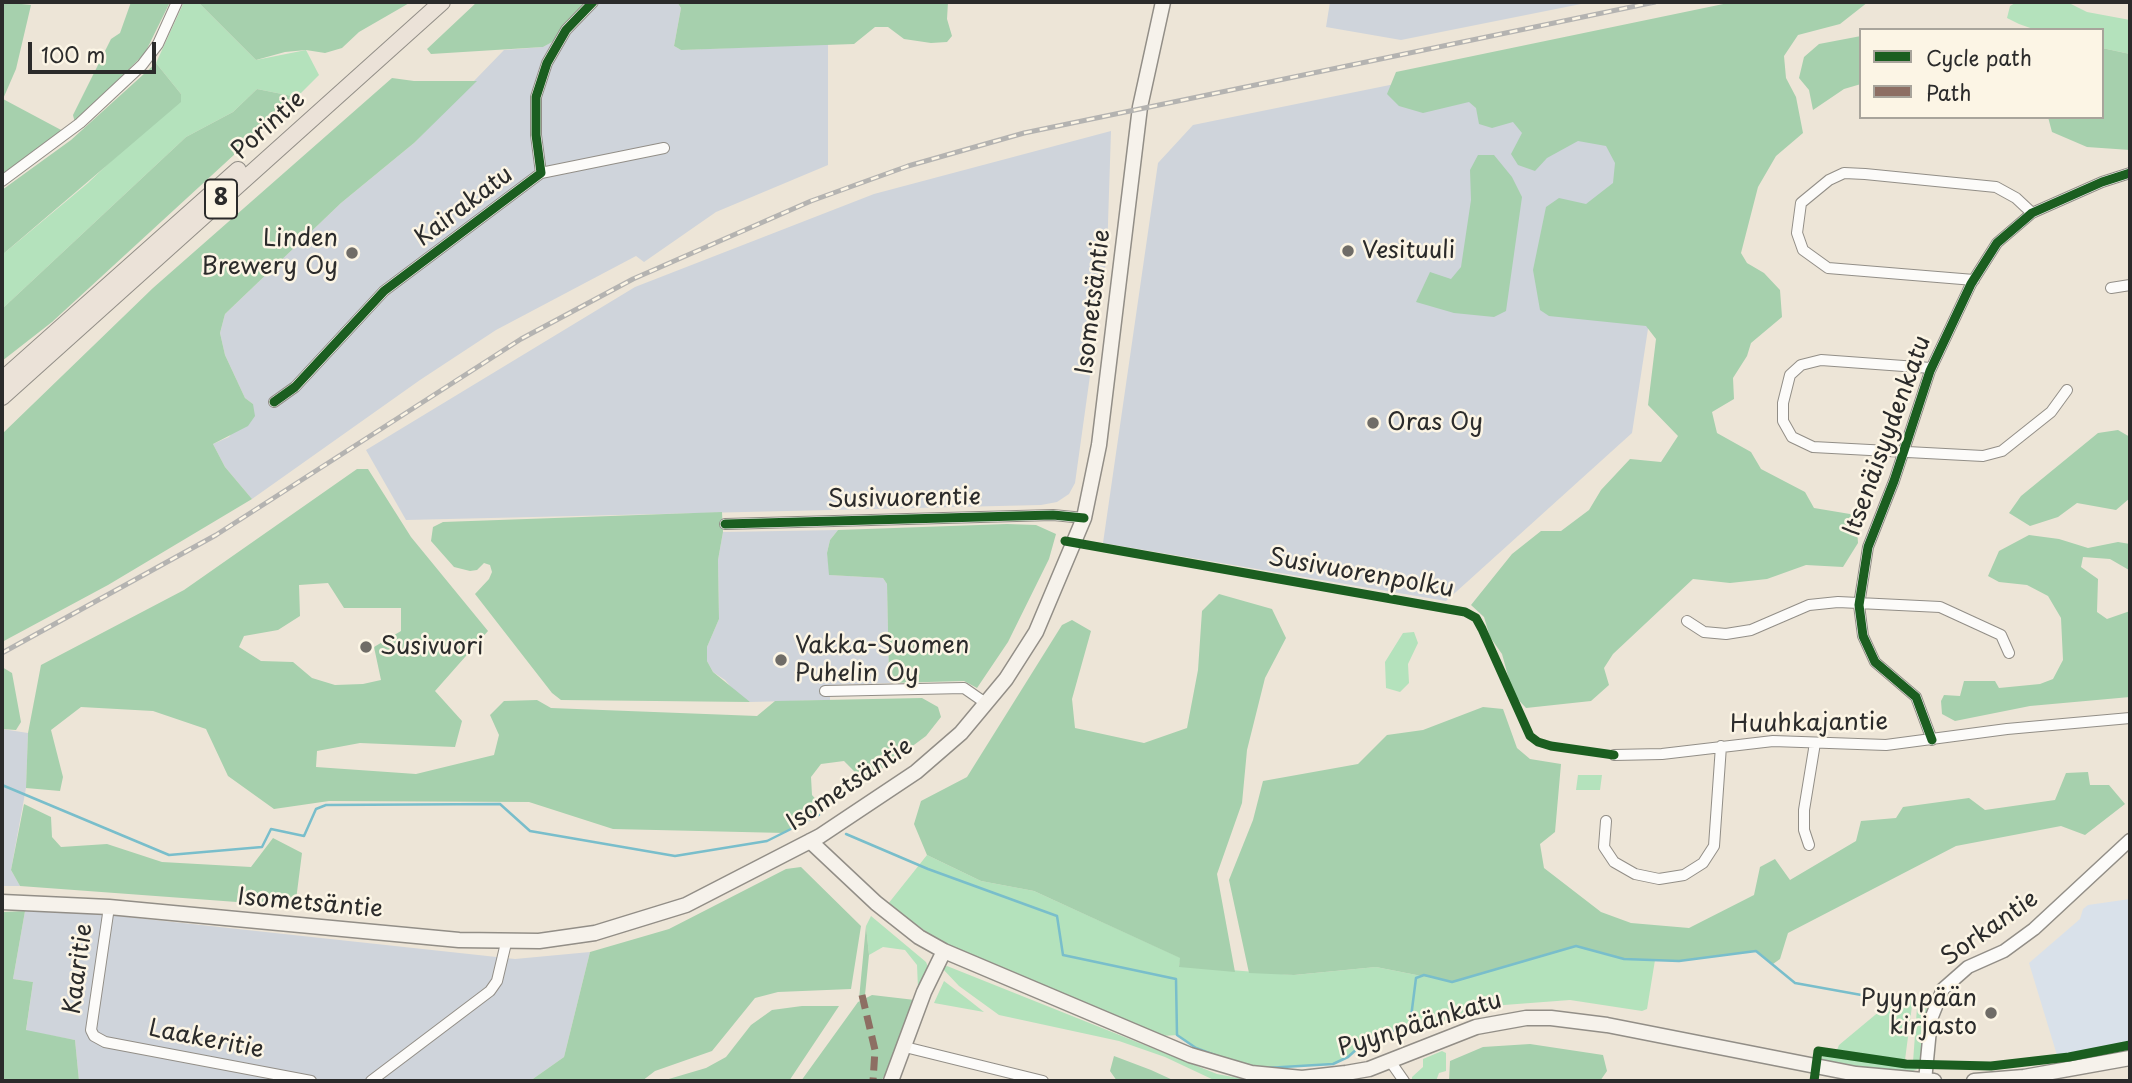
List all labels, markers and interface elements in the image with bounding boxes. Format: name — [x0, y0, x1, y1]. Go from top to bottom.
scale bar — [32, 28, 159, 72]
legend — [1859, 28, 2104, 119]
text: 100 m — [41, 38, 105, 70]
text: Cycle path — [1926, 41, 2032, 73]
text: Path — [1926, 76, 1971, 108]
street label: Porintie — [226, 85, 312, 167]
street label: Kairakatu — [409, 161, 519, 253]
road number: 8 — [205, 180, 237, 218]
place label: Linden Brewery Oy — [201, 225, 338, 281]
street label: Isometsäntie — [1071, 228, 1117, 376]
place label: Vesituuli — [1362, 237, 1455, 265]
marker: Vesituuli — [1340, 243, 1356, 259]
marker: Linden Brewery Oy — [344, 245, 360, 261]
street label: Itsenäisyydenkatu — [1838, 332, 1938, 540]
place label: Oras Oy — [1387, 409, 1483, 437]
marker: Oras Oy — [1365, 415, 1381, 431]
street label: Susivuorentie — [827, 483, 981, 515]
street label: Susivuorenpolku — [1266, 543, 1456, 605]
place label: Vakka-Suomen Puhelin Oy — [795, 632, 969, 688]
place label: Susivuori — [380, 633, 484, 661]
marker: Susivuori — [358, 639, 374, 655]
marker: Vakka-Suomen Puhelin Oy — [773, 652, 789, 668]
street label: Huuhkajantie — [1730, 708, 1888, 740]
street label: Isometsäntie — [781, 732, 919, 838]
street label: Isometsäntie — [236, 883, 384, 925]
street label: Sorkantie — [1936, 885, 2044, 973]
street label: Kaaritie — [58, 922, 100, 1016]
place label: Pyynpään kirjasto — [1860, 985, 1977, 1041]
street label: Pyynpäänkatu — [1335, 986, 1505, 1064]
marker: Pyynpään kirjasto — [1983, 1005, 1999, 1021]
street label: Laakeritie — [146, 1015, 266, 1065]

